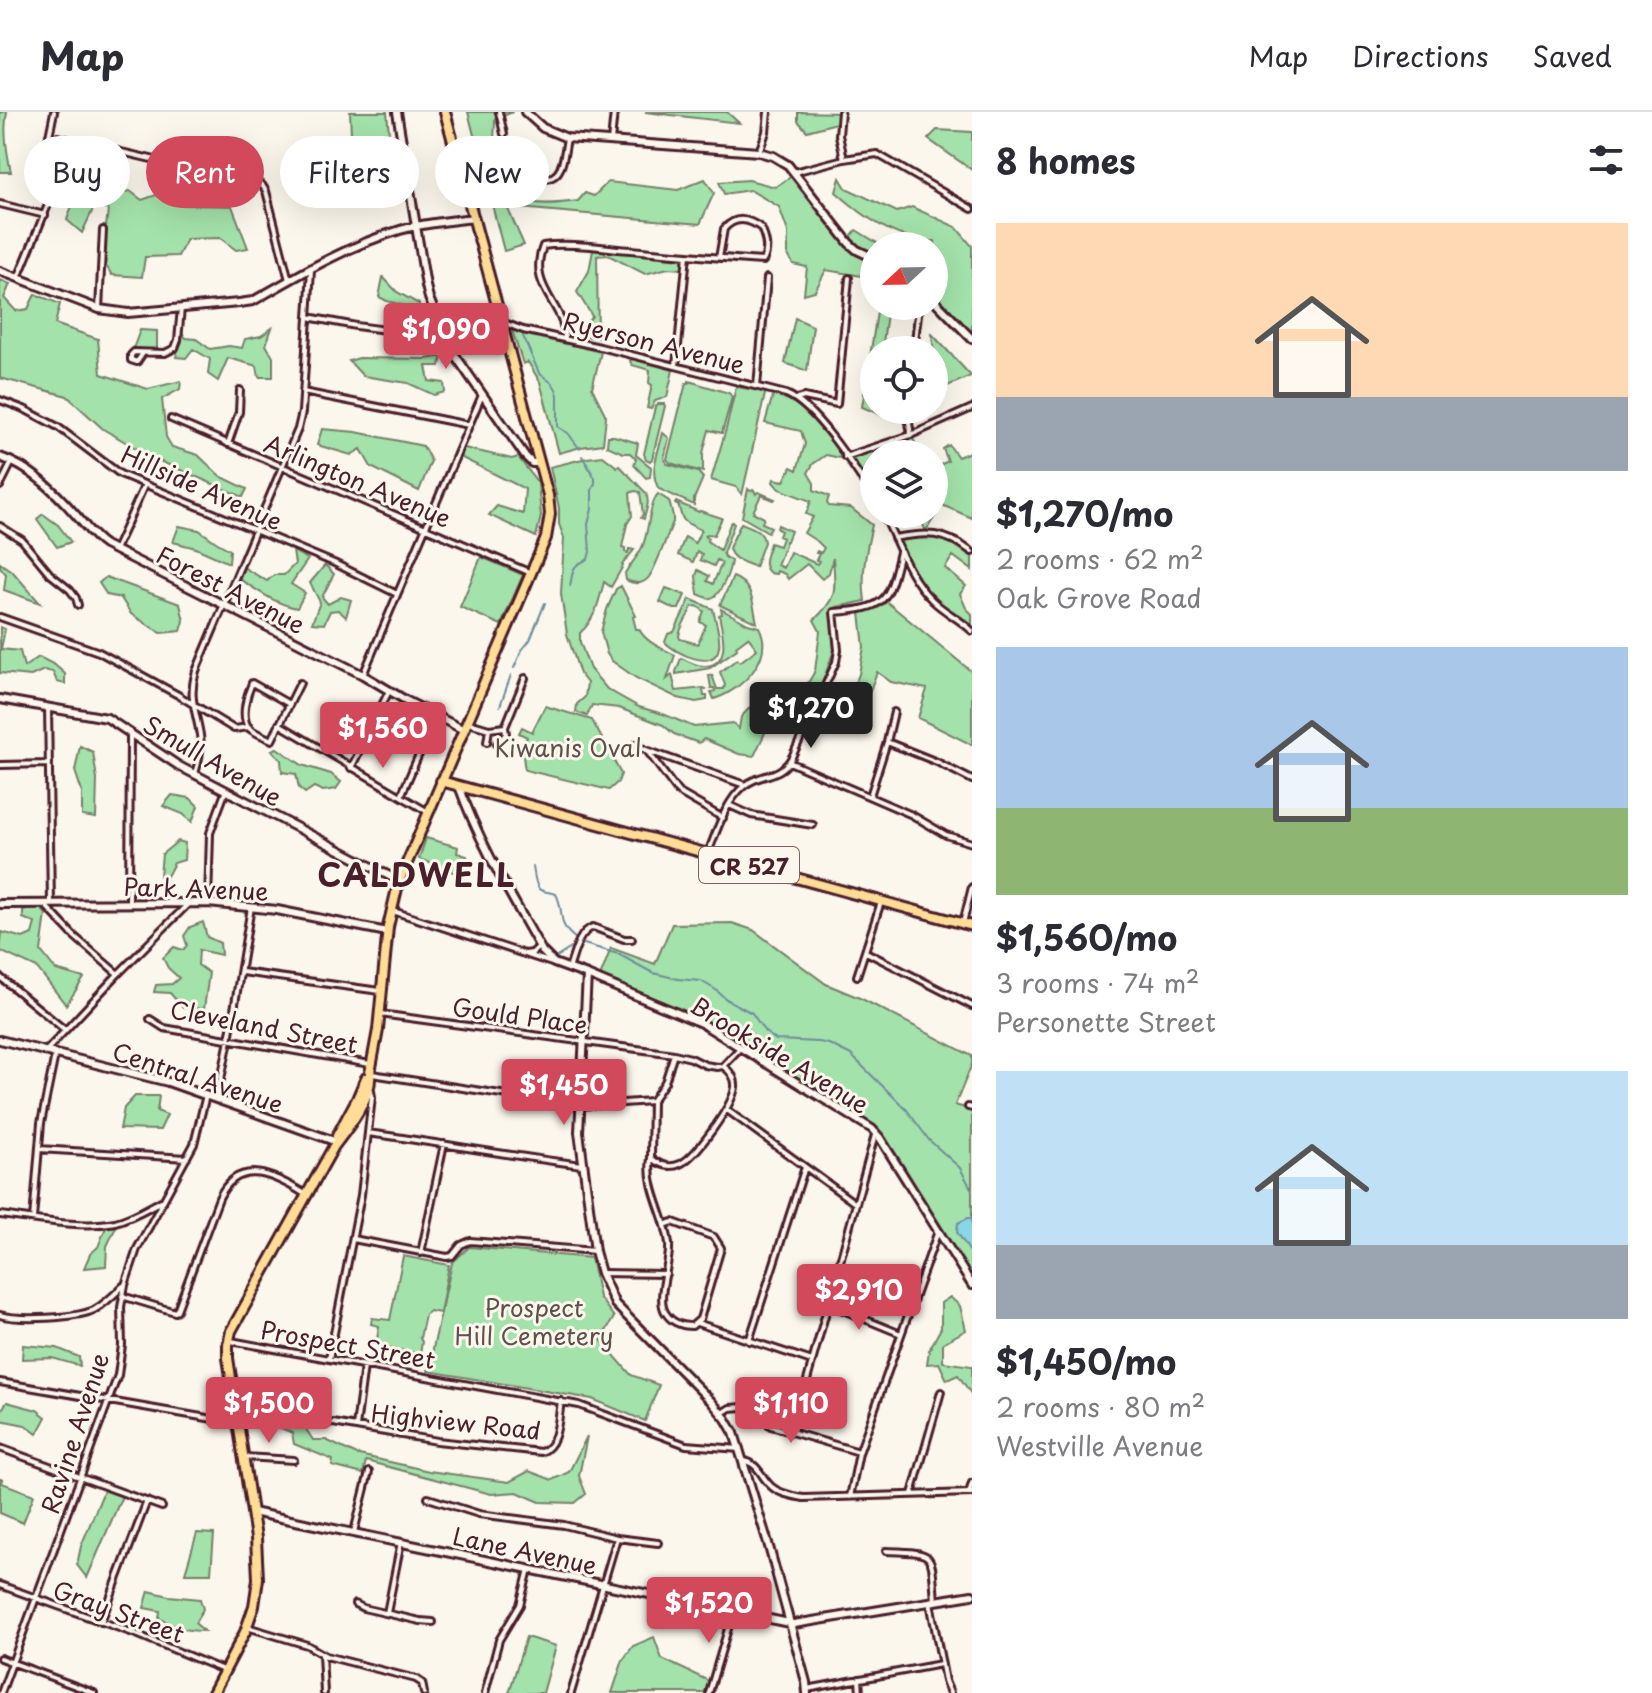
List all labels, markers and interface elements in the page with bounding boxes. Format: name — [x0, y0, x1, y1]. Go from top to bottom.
text: Map — [40, 27, 124, 84]
text: Map — [1249, 34, 1308, 77]
text: Directions — [1352, 34, 1489, 77]
text: Saved — [1533, 34, 1612, 77]
text: 8 homes — [996, 134, 1136, 186]
chip: Buy — [24, 136, 130, 208]
chip: Rent — [146, 136, 264, 208]
chip: Filters — [280, 136, 419, 208]
chip: New — [435, 136, 549, 208]
icon: filters — [1584, 138, 1628, 182]
north arrow — [860, 232, 948, 320]
map controls — [860, 232, 948, 528]
icon: home — [1240, 275, 1384, 419]
street label: Ryerson Avenue — [559, 302, 749, 382]
pin: $1,090 — [381, 303, 511, 371]
text: $1,090 — [402, 309, 490, 348]
button: locate — [860, 336, 948, 424]
street label: Arlington Avenue — [259, 424, 457, 536]
street label: Hillside Avenue — [116, 435, 288, 539]
button: layers — [860, 440, 948, 528]
text: $1,270/mo — [996, 487, 1173, 539]
street label: Forest Avenue — [150, 536, 312, 642]
text: 2 rooms · 62 m² — [996, 539, 1204, 578]
text: Oak Grove Road — [996, 578, 1202, 617]
pin: $1,270 — [746, 682, 876, 750]
text: $1,270 — [768, 688, 854, 727]
icon: home — [1240, 699, 1384, 843]
pin: $1,560 — [318, 702, 448, 770]
street label: Smull Avenue — [137, 706, 289, 814]
text: $1,560 — [338, 708, 428, 747]
park label: Kiwanis Oval — [494, 729, 642, 765]
road number: CR 527 — [699, 847, 799, 883]
district label: CALDWELL — [317, 850, 517, 898]
street label: Park Avenue — [123, 867, 269, 909]
text: $1,560/mo — [996, 911, 1177, 963]
text: 3 rooms · 74 m² — [996, 963, 1200, 1002]
street label: Brookside Avenue — [684, 986, 876, 1122]
street label: Gould Place — [450, 988, 590, 1042]
street label: Cleveland Street — [167, 990, 361, 1062]
text: Personette Street — [996, 1002, 1216, 1041]
street label: Central Avenue — [108, 1032, 288, 1122]
pin: $1,450 — [499, 1059, 629, 1127]
text: $1,450 — [520, 1065, 608, 1104]
icon: home — [1240, 1123, 1384, 1267]
pin: $2,910 — [794, 1264, 924, 1332]
text: $2,910 — [815, 1270, 903, 1309]
park label: Prospect Hill Cemetery — [455, 1289, 613, 1353]
street label: Prospect Street — [258, 1311, 439, 1377]
text: $1,450/mo — [996, 1335, 1176, 1387]
street label: Ravine Avenue — [31, 1348, 117, 1518]
pin: $1,500 — [204, 1377, 334, 1445]
pin: $1,110 — [726, 1377, 856, 1445]
text: $1,500 — [224, 1383, 314, 1422]
text: $1,110 — [753, 1383, 829, 1422]
text: 2 rooms · 80 m² — [996, 1387, 1205, 1426]
street label: Highview Road — [369, 1394, 543, 1448]
text: Westville Avenue — [996, 1426, 1203, 1465]
street label: Lane Avenue — [450, 1517, 600, 1583]
street label: Gray Street — [48, 1571, 190, 1652]
pin: $1,520 — [644, 1577, 774, 1645]
text: $1,520 — [665, 1583, 753, 1622]

